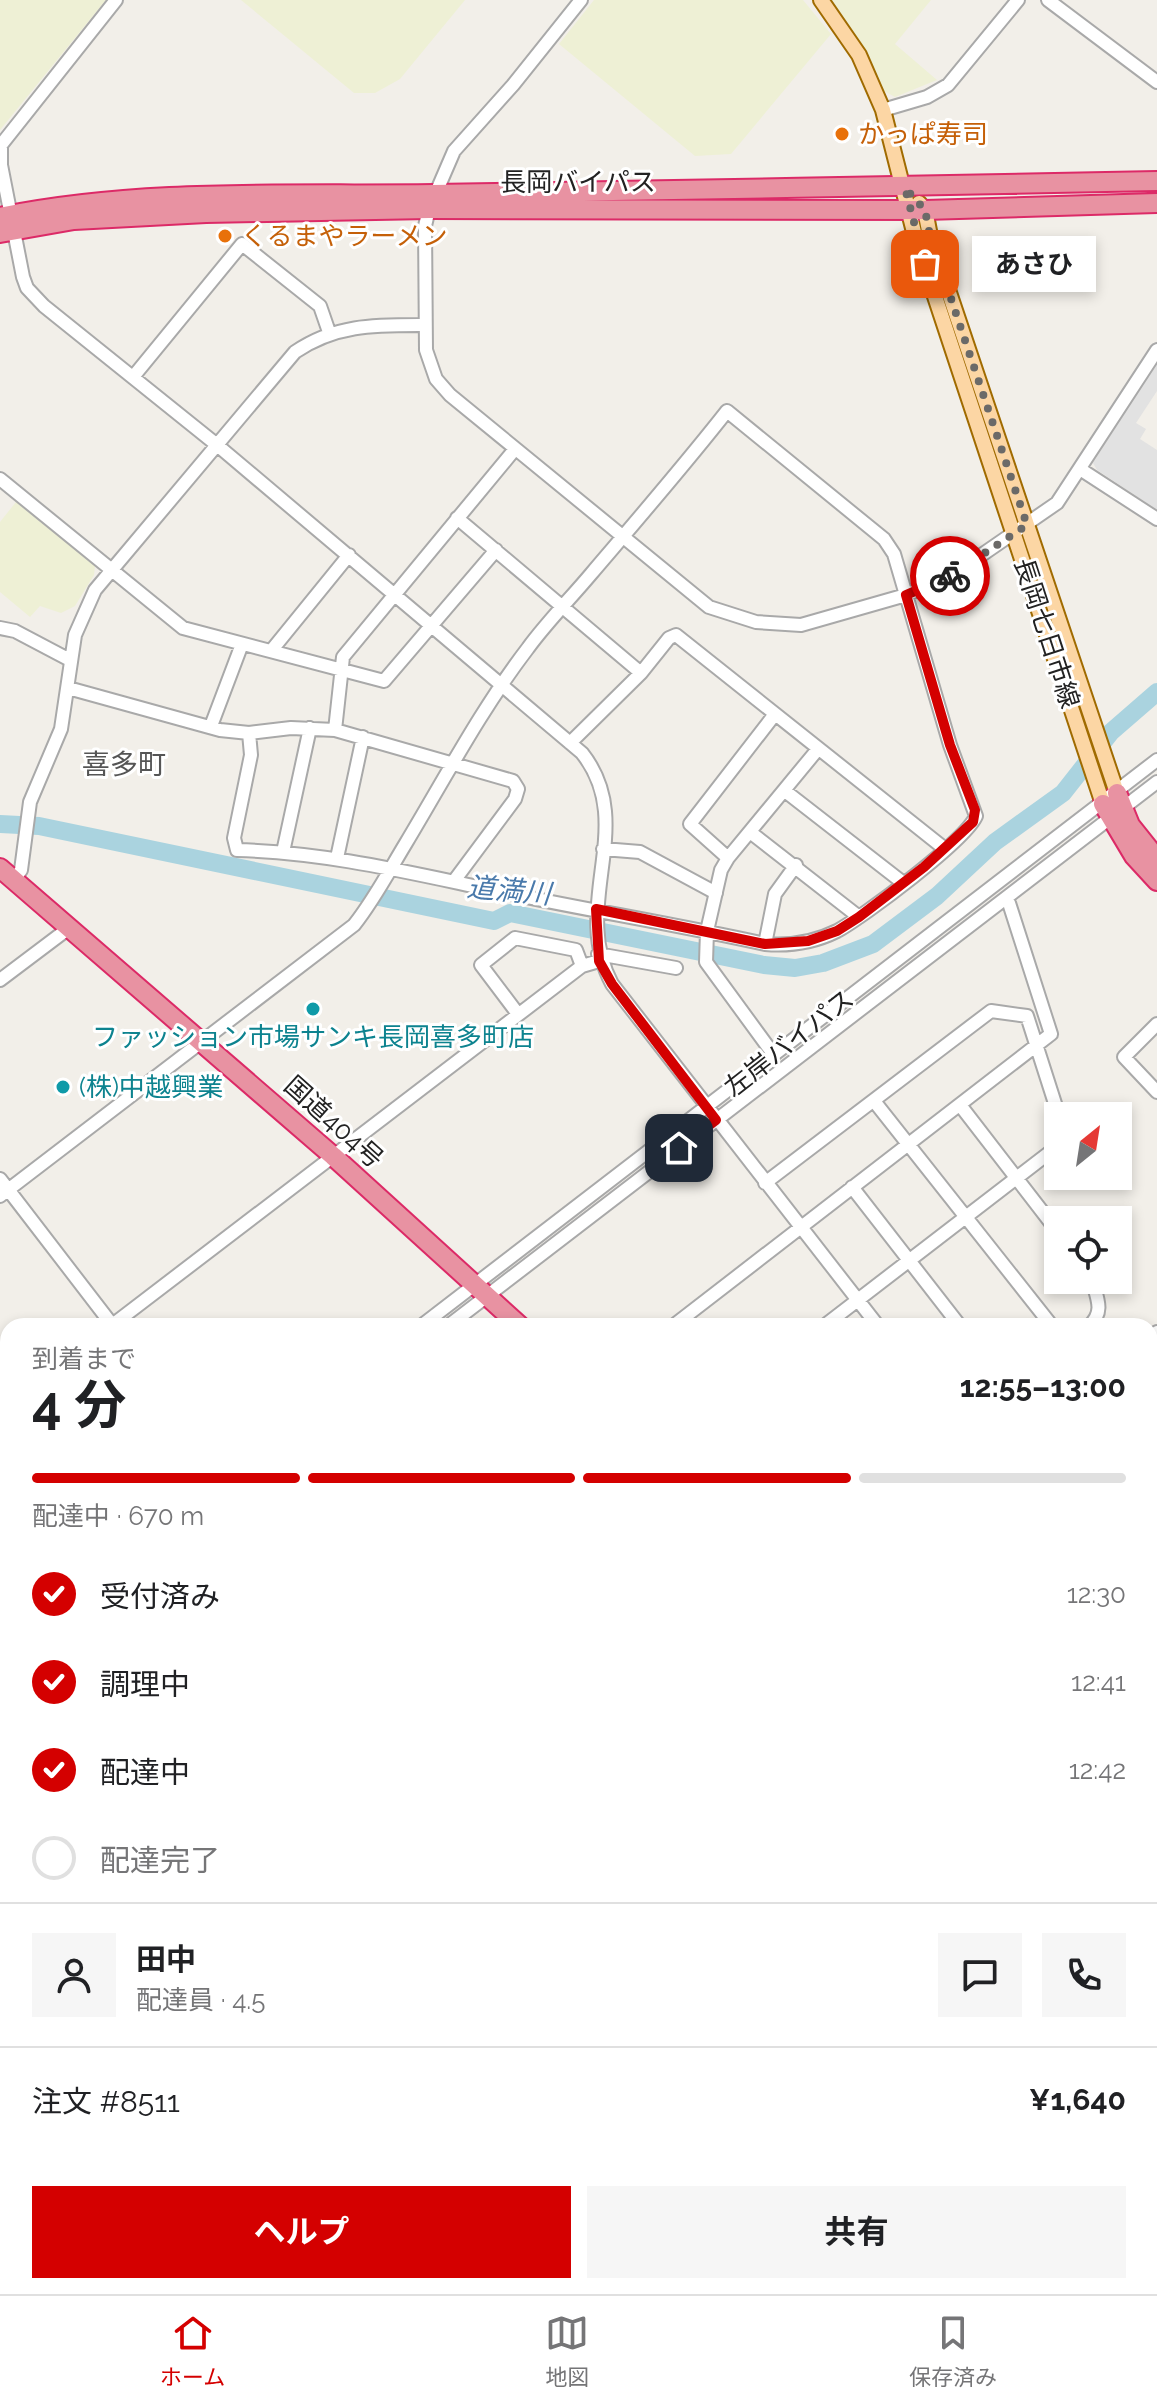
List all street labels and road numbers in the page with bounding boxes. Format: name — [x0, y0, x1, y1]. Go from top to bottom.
street label: 長岡バイパス — [500, 167, 656, 197]
street label: 長岡七日市線 — [1009, 554, 1085, 712]
street label: 左岸バイパス — [719, 983, 859, 1103]
street label: 国道404号 — [279, 1070, 389, 1174]

